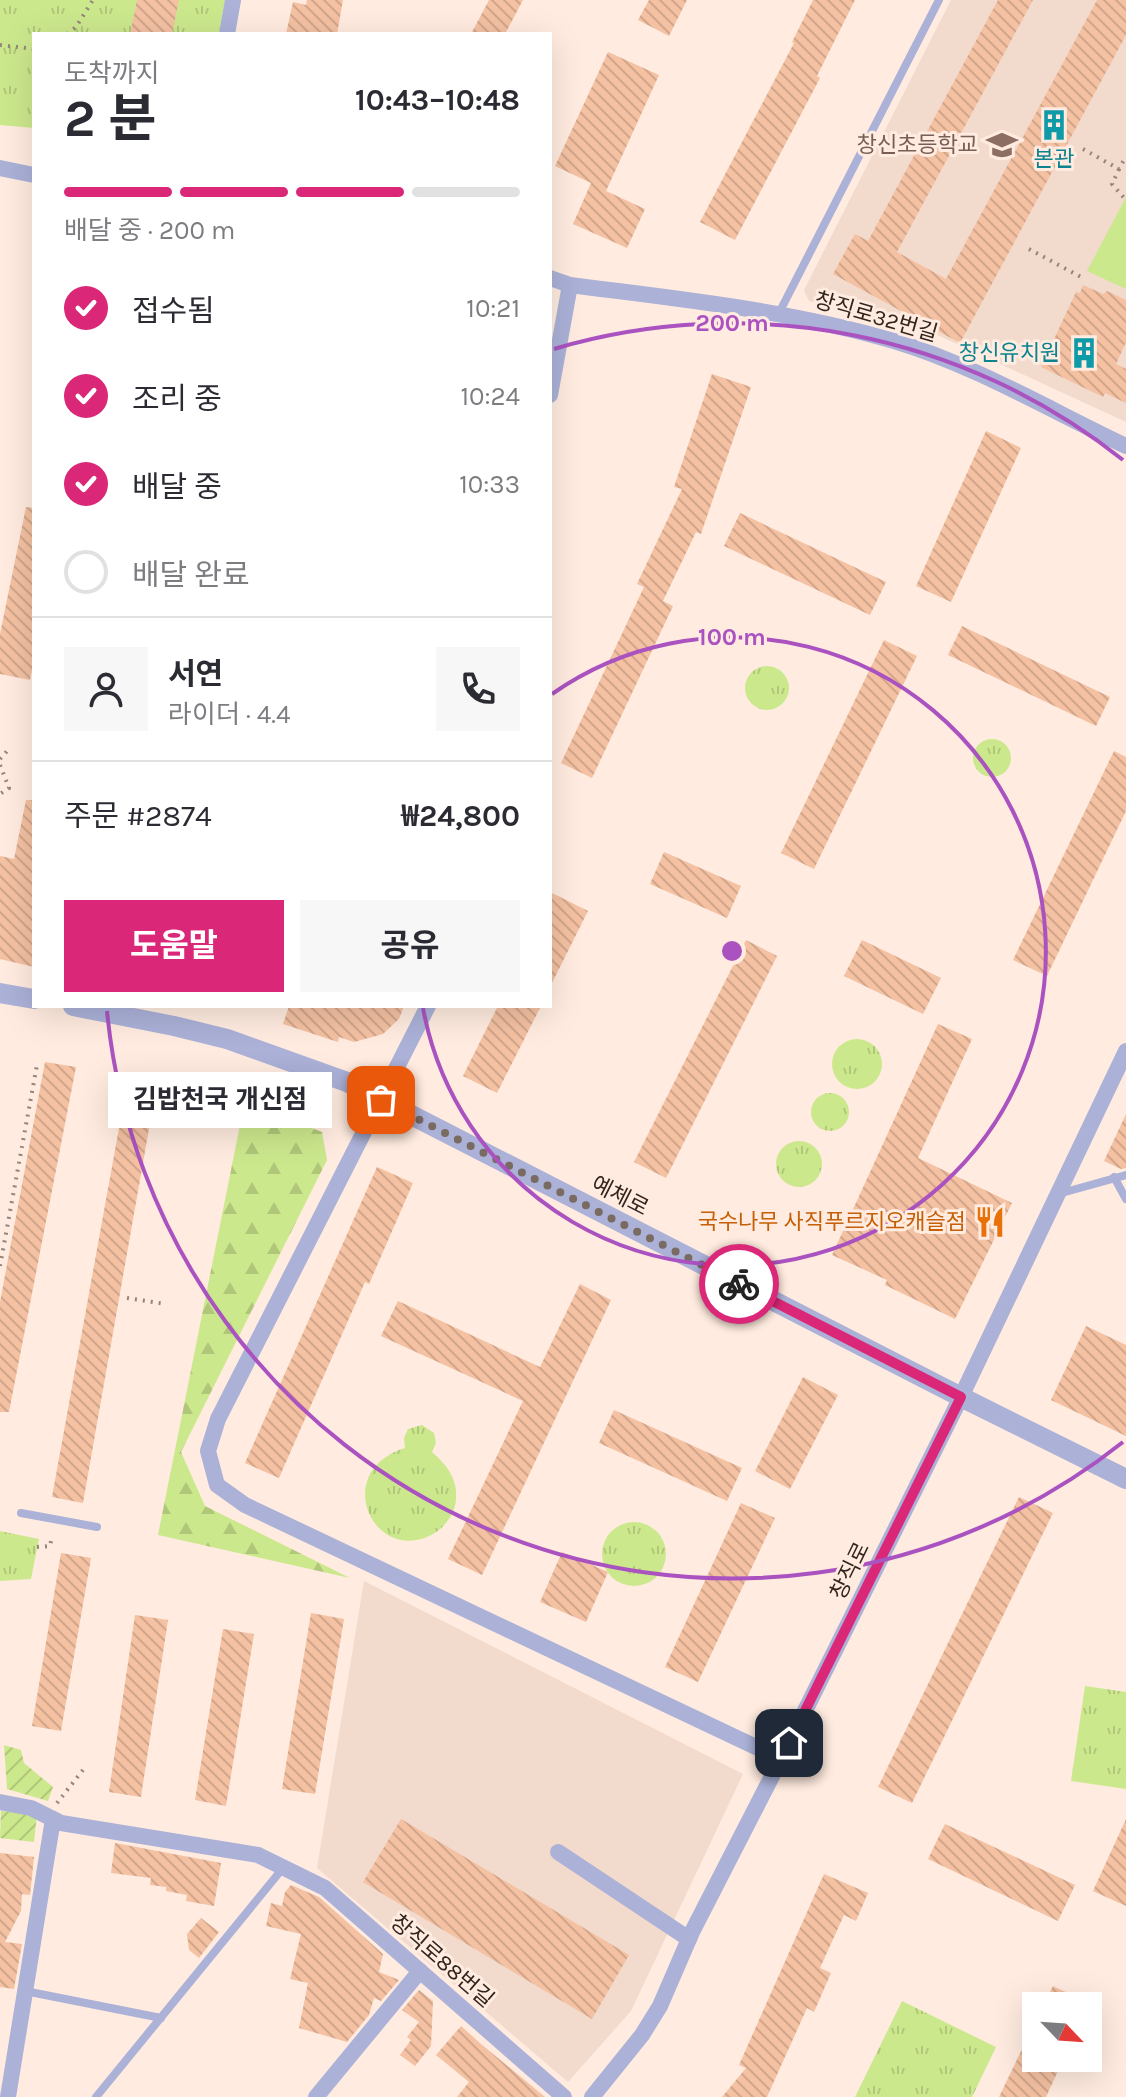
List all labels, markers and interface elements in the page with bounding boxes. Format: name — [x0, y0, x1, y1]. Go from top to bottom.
text: 도착까지 — [64, 58, 160, 89]
text: 10:43–10:48 — [355, 82, 520, 118]
text: 2 분 — [64, 88, 156, 149]
building icon: 본관 — [1037, 108, 1071, 142]
school or university icon: 창신초등학교 — [985, 128, 1019, 162]
place label: 창신초등학교 — [857, 132, 978, 158]
place label: 본관 — [1034, 146, 1074, 172]
text: 배달 중 · 200 m — [64, 215, 235, 246]
icon: check — [64, 286, 108, 330]
street label: 창직로32번길 — [811, 287, 941, 347]
text: 접수됨 — [132, 293, 215, 329]
text: 10:21 — [466, 293, 520, 324]
text: 200 m — [695, 309, 769, 337]
building icon: 창신유치원 — [1067, 336, 1101, 370]
place label: 창신유치원 — [959, 340, 1060, 366]
icon: check — [64, 374, 108, 418]
text: 조리 중 — [132, 381, 222, 417]
text: 10:24 — [460, 381, 520, 412]
icon: check — [64, 462, 108, 506]
text: 배달 중 — [132, 469, 222, 505]
text: 10:33 — [459, 469, 520, 500]
text: 배달 완료 — [132, 557, 250, 593]
text: 100 m — [698, 623, 766, 651]
button: person — [64, 647, 148, 731]
button: phone — [436, 647, 520, 731]
text: 서연 — [168, 656, 223, 692]
text: 라이더 · 4.4 — [168, 699, 290, 730]
text: 주문 #2874 — [64, 798, 212, 834]
text: ₩24,800 — [401, 798, 520, 834]
button: 도움말 — [64, 900, 284, 992]
button: 공유 — [300, 900, 520, 992]
centre of rings — [718, 937, 746, 965]
pin — [347, 1066, 415, 1134]
callout: 김밥천국 개신점 — [109, 1072, 333, 1128]
icon: bag — [359, 1078, 403, 1122]
text: 김밥천국 개신점 — [133, 1084, 307, 1115]
street label: 예체로 — [587, 1171, 653, 1221]
restaurant icon: 국수나무 사직푸르지오캐슬점 — [973, 1205, 1007, 1239]
place label: 국수나무 사직푸르지오캐슬점 — [698, 1209, 966, 1235]
courier — [699, 1244, 779, 1324]
icon: bike — [717, 1262, 761, 1306]
street label: 창직로 — [825, 1538, 875, 1604]
pin — [755, 1709, 823, 1777]
icon: home — [767, 1721, 811, 1765]
street label: 창직로88번길 — [385, 1909, 499, 2013]
north arrow — [1022, 1992, 1102, 2072]
map controls — [1022, 1992, 1102, 2072]

